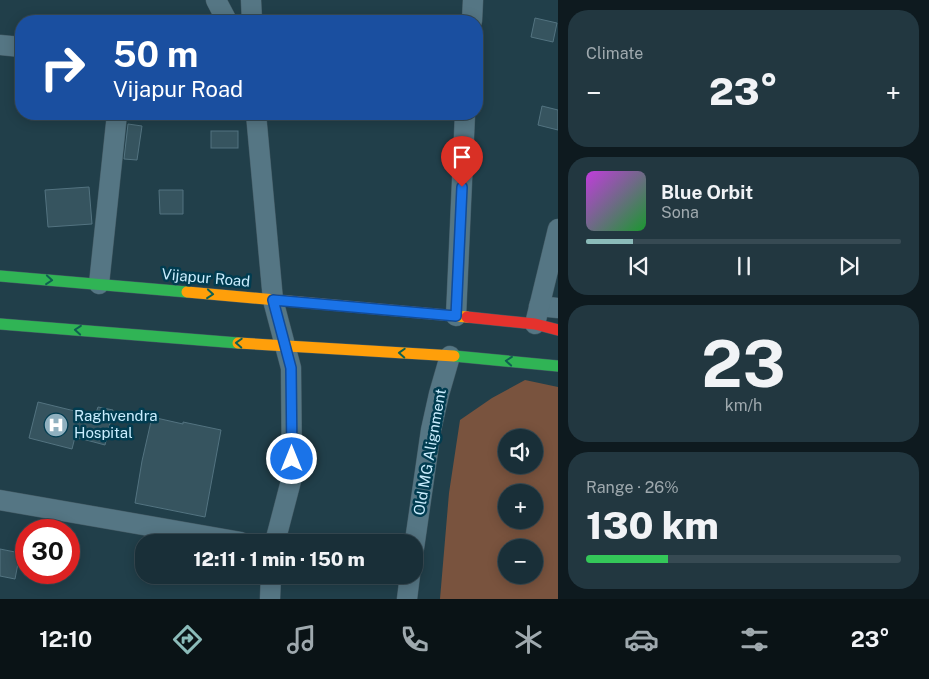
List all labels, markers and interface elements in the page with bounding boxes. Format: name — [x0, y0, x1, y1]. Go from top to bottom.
text: 50 m — [113, 34, 198, 75]
icon: right — [30, 35, 95, 100]
text: Climate — [586, 44, 643, 63]
text: 23° — [709, 69, 778, 114]
text: Vijapur Road — [113, 76, 243, 102]
text: − — [586, 76, 602, 109]
text: + — [885, 76, 901, 109]
pin — [441, 136, 483, 187]
icon: arrive — [448, 143, 476, 171]
text: Blue Orbit — [661, 181, 753, 203]
text: Sona — [661, 203, 699, 222]
icon: previous — [625, 252, 653, 280]
icon: pause — [730, 252, 758, 280]
icon: next — [835, 252, 863, 280]
street label: Vijapur Road — [161, 265, 251, 290]
one-way arrow — [45, 274, 53, 285]
one-way arrow — [207, 288, 215, 299]
one-way arrow — [73, 325, 81, 336]
text: 23 — [701, 325, 786, 402]
one-way arrow — [235, 338, 243, 349]
one-way arrow — [397, 348, 405, 359]
one-way arrow — [505, 356, 513, 367]
street label: Old MG Alignment — [410, 387, 449, 516]
text: km/h — [725, 396, 762, 415]
place label: Raghvendra Hospital — [74, 407, 158, 441]
hospital icon: Raghvendra Hospital — [43, 412, 69, 438]
map controls — [498, 429, 543, 584]
button: sound — [498, 429, 543, 474]
position arrow — [265, 432, 317, 484]
text: Range · 26% — [586, 478, 679, 497]
button: + — [498, 484, 543, 529]
text: 130 km — [586, 503, 719, 548]
speed limit sign: 30 — [15, 519, 80, 584]
button: − — [498, 539, 543, 584]
text: 12:11 · 1 min · 150 m — [193, 548, 365, 570]
icon: directions — [170, 622, 205, 657]
icon: music — [284, 622, 319, 657]
icon: phone — [397, 622, 432, 657]
icon: climate — [511, 622, 546, 657]
icon: car — [624, 622, 659, 657]
icon: filters — [737, 622, 772, 657]
text: 12:10 — [39, 626, 92, 652]
text: 23° — [851, 626, 890, 652]

